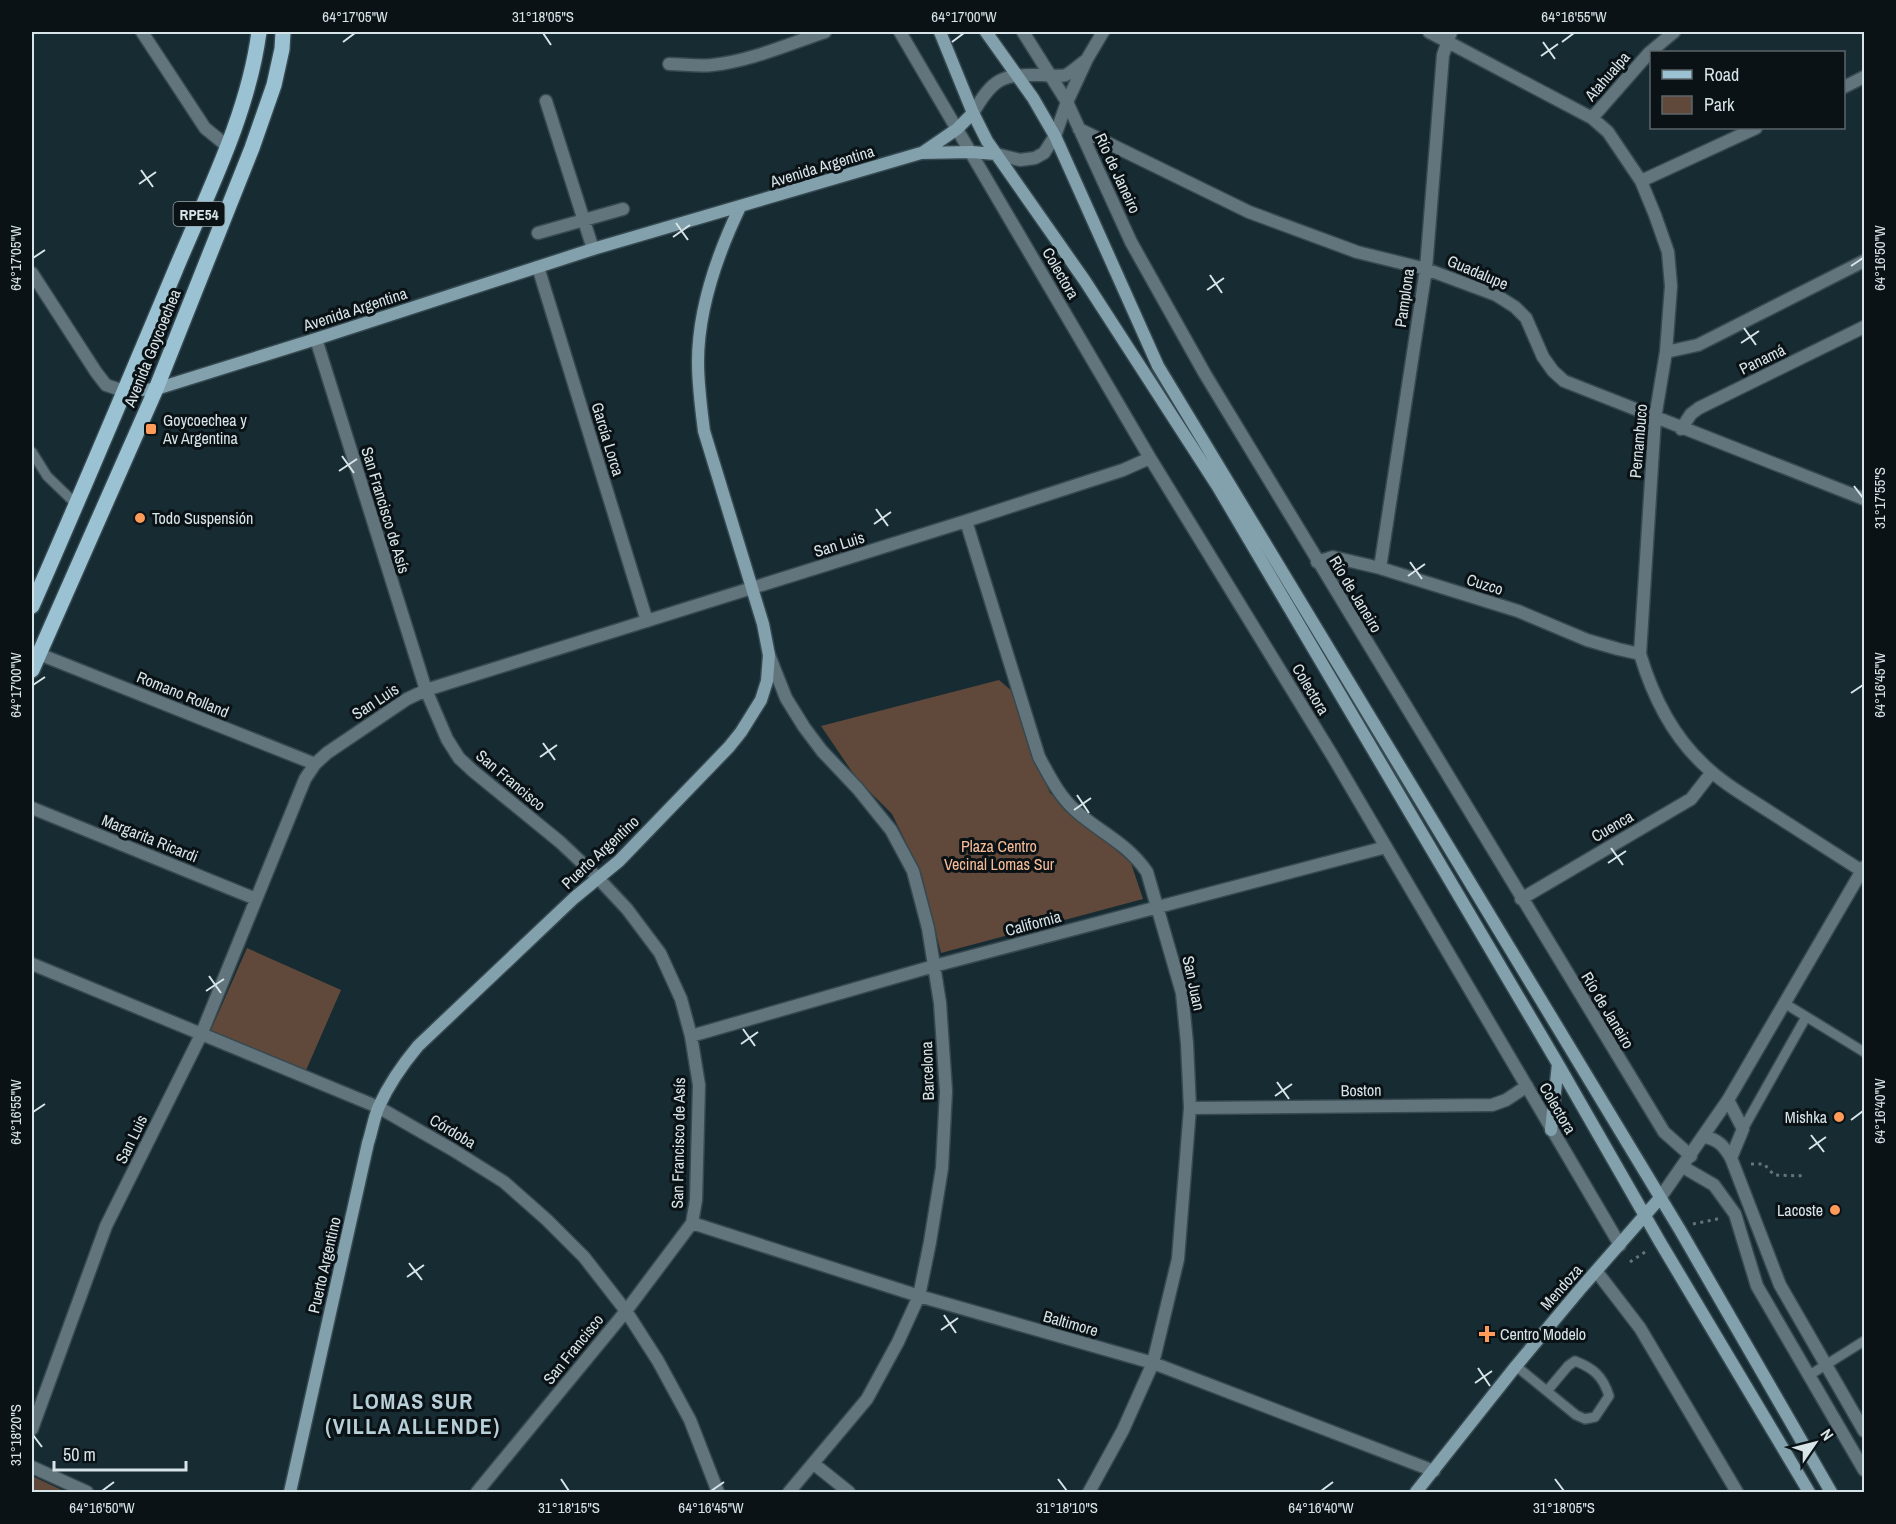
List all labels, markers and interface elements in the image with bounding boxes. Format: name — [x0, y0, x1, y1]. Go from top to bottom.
text: 64°17'05"W — [322, 6, 388, 27]
text: 31°18'05"S — [512, 6, 574, 27]
text: 64°17'00"W — [931, 6, 997, 27]
text: 64°16'55"W — [1541, 6, 1607, 27]
street label: Atahualpa — [1579, 46, 1635, 106]
legend — [1650, 51, 1845, 129]
text: Road — [1704, 62, 1739, 87]
text: Park — [1704, 92, 1735, 117]
street label: Río de Janeiro — [1090, 129, 1146, 217]
street label: Avenida Argentina — [766, 140, 877, 193]
road number: RPE54 — [174, 202, 224, 226]
text: 64°17'05"W — [5, 225, 26, 291]
text: 64°16'50"W — [1869, 225, 1890, 291]
street label: Colectora — [1037, 243, 1085, 303]
street label: Guadalupe — [1444, 249, 1512, 295]
street label: Pamplona — [1389, 267, 1419, 329]
street label: Avenida Argentina — [299, 282, 410, 336]
street label: Avenida Goycoechea — [118, 285, 186, 411]
street label: Panamá — [1735, 338, 1789, 380]
street label: García Lorca — [586, 400, 630, 479]
street label: Pernambuco — [1624, 403, 1652, 479]
place label: Goycoechea y Av Argentina — [162, 409, 247, 449]
marker: Goycoechea y Av Argentina — [144, 422, 158, 436]
street label: San Francisco de Asís — [356, 444, 416, 576]
text: 31°17'55"S — [1869, 467, 1890, 529]
place label: Todo Suspensión — [152, 507, 253, 529]
marker: Todo Suspensión — [133, 511, 147, 525]
street label: San Luis — [811, 526, 867, 562]
street label: Río de Janeiro — [1324, 551, 1388, 637]
street label: Cuzco — [1464, 568, 1506, 600]
text: 64°17'00"W — [5, 652, 26, 718]
text: 64°16'45"W — [1869, 652, 1890, 718]
street label: Colectora — [1287, 659, 1335, 719]
street label: Romano Rolland — [134, 665, 232, 723]
street label: San Luis — [347, 678, 403, 724]
street label: San Francisco — [472, 744, 550, 816]
street label: Cuenca — [1587, 805, 1638, 847]
street label: Margarita Ricardi — [99, 809, 201, 867]
street label: Puerto Argentino — [556, 810, 644, 894]
park label: Plaza Centro Vecinal Lomas Sur — [944, 835, 1055, 875]
street label: California — [1003, 905, 1064, 941]
street label: San Juan — [1177, 954, 1211, 1012]
street label: Río de Janeiro — [1576, 967, 1640, 1053]
street label: Barcelona — [915, 1040, 939, 1101]
street label: San Francisco de Asís — [666, 1077, 690, 1209]
street label: Colectora — [1534, 1078, 1582, 1138]
text: 64°16'40"W — [1869, 1078, 1890, 1144]
text: 64°16'55"W — [5, 1079, 26, 1145]
street label: Boston — [1340, 1079, 1382, 1101]
place label: Mishka — [1785, 1106, 1828, 1128]
street label: Córdoba — [426, 1109, 481, 1154]
marker: Mishka — [1832, 1110, 1846, 1124]
street label: San Luis — [110, 1111, 152, 1167]
place label: Lacoste — [1777, 1199, 1823, 1221]
marker: Lacoste — [1828, 1203, 1842, 1217]
street label: Puerto Argentino — [302, 1215, 346, 1315]
street label: Mendoza — [1535, 1259, 1587, 1315]
street label: Baltimore — [1041, 1305, 1101, 1341]
street label: San Francisco — [538, 1309, 608, 1389]
place label: Centro Modelo — [1500, 1323, 1586, 1345]
marker: Centro Modelo — [1478, 1325, 1496, 1343]
district label: LOMAS SUR (VILLA ALLENDE) — [325, 1386, 501, 1441]
text: 31°18'20"S — [5, 1404, 26, 1466]
north arrow — [1785, 1413, 1845, 1473]
text: N — [1816, 1424, 1839, 1445]
scale bar — [54, 1434, 186, 1472]
text: 50 m — [63, 1442, 96, 1467]
text: 64°16'50"W — [69, 1497, 135, 1518]
text: 31°18'15"S — [538, 1497, 600, 1518]
text: 64°16'45"W — [678, 1497, 744, 1518]
text: 31°18'10"S — [1036, 1497, 1098, 1518]
text: 64°16'40"W — [1288, 1497, 1354, 1518]
text: 31°18'05"S — [1533, 1497, 1595, 1518]

